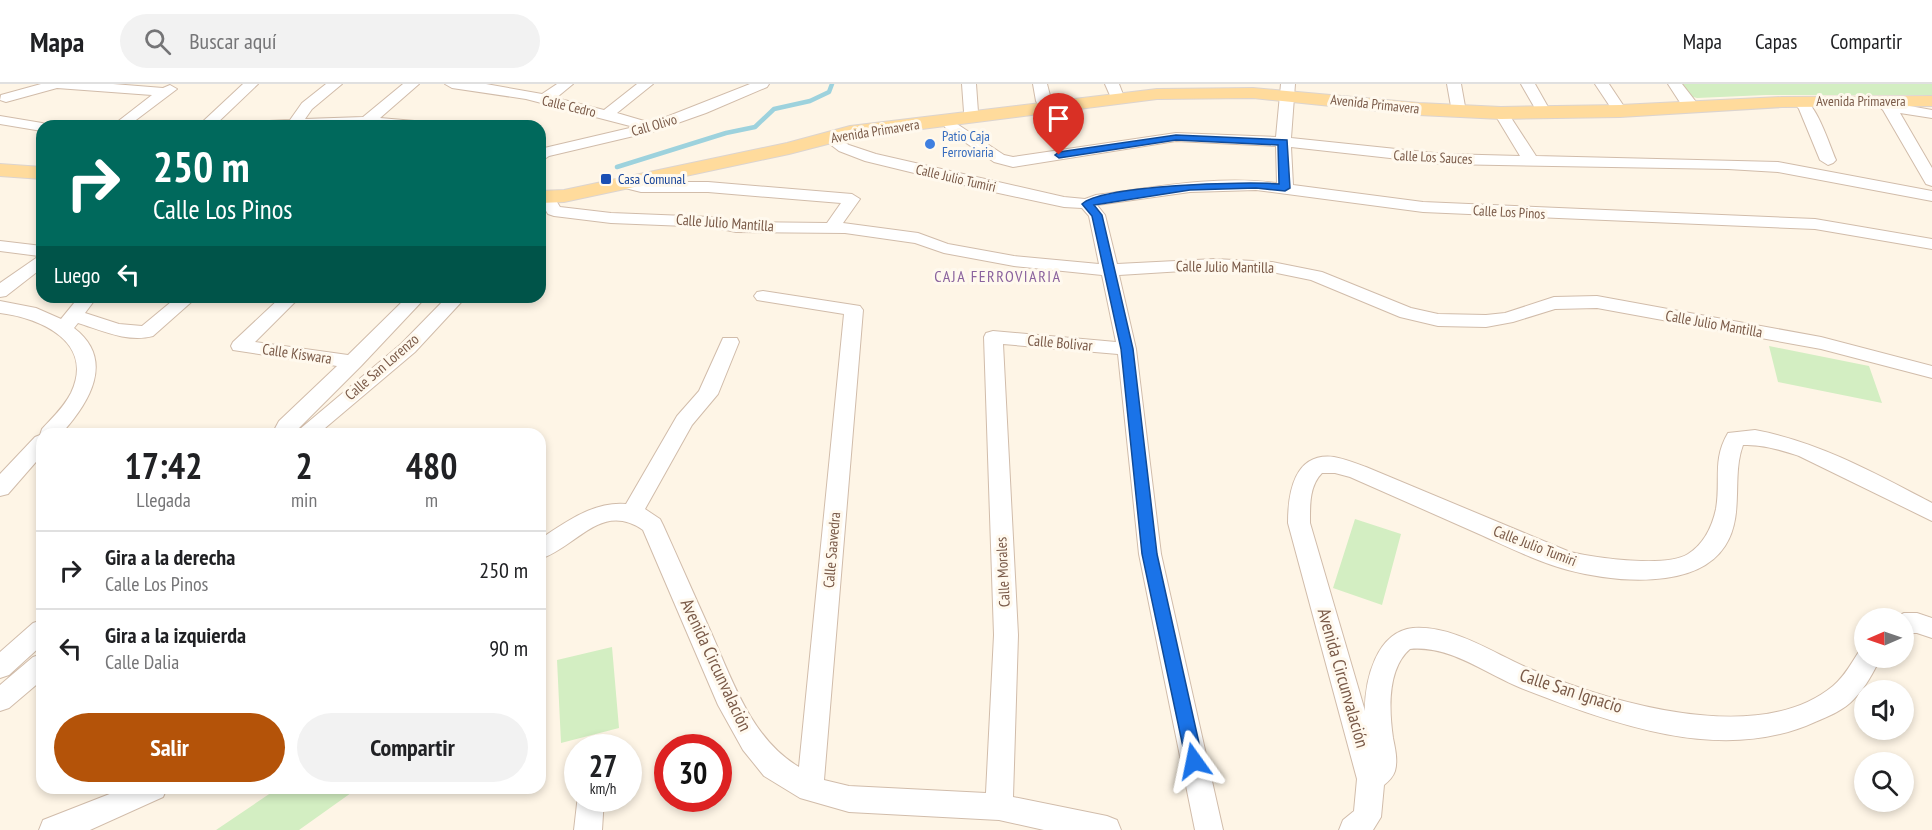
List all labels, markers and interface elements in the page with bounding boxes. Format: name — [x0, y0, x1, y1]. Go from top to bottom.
search box — [120, 14, 540, 68]
text: Mapa — [30, 23, 84, 60]
icon: search — [141, 25, 174, 58]
text: Buscar aquí — [189, 27, 277, 55]
text: Mapa — [1683, 28, 1722, 55]
text: Capas — [1755, 28, 1797, 55]
text: Compartir — [1830, 28, 1902, 55]
street label: Avenida Primavera — [1330, 90, 1420, 118]
street label: Calle Cedro — [540, 91, 598, 121]
street label: Avenida Primavera — [1816, 92, 1906, 110]
pin — [1033, 93, 1084, 155]
icon: arrive — [1042, 102, 1075, 135]
street label: Call Olivo — [629, 110, 679, 140]
street label: Avenida Primavera — [829, 115, 921, 147]
place label: Patio Caja Ferroviaria — [942, 127, 994, 161]
marker: Patio Caja Ferroviaria — [923, 137, 937, 151]
text: 250 m — [153, 139, 250, 194]
icon: right — [54, 144, 132, 222]
street label: Calle Los Sauces — [1393, 146, 1473, 168]
street label: Calle Julio Tumiri — [914, 160, 998, 196]
place label: Casa Comunal — [618, 170, 686, 188]
marker: Casa Comunal — [599, 172, 613, 186]
text: Calle Los Pinos — [153, 192, 292, 226]
street label: Calle Los Pinos — [1472, 201, 1546, 223]
street label: Calle Julio Mantilla — [675, 210, 775, 235]
street label: Calle Julio Mantilla — [1176, 256, 1274, 277]
icon: left — [112, 258, 145, 291]
text: Luego — [54, 261, 100, 289]
district label: CAJA FERROVIARIA — [934, 266, 1062, 286]
street label: Calle Julio Mantilla — [1664, 306, 1764, 341]
street label: Calle San Lorenzo — [341, 329, 423, 404]
street label: Calle Bolivar — [1027, 330, 1094, 355]
street label: Calle Kiswara — [261, 339, 333, 368]
text: 17:42 — [125, 442, 202, 489]
text: 2 — [295, 442, 313, 489]
text: 480 — [406, 442, 457, 489]
text: Llegada — [136, 487, 191, 513]
text: min — [291, 487, 317, 513]
text: m — [425, 487, 438, 513]
street label: Calle Saavedra — [819, 511, 844, 589]
street label: Calle Julio Tumiri — [1491, 521, 1579, 570]
street label: Calle Morales — [991, 537, 1014, 607]
text: Gira a la derecha — [105, 543, 235, 571]
icon: right — [54, 554, 87, 587]
text: 250 m — [479, 556, 528, 584]
text: Calle Los Pinos — [105, 571, 208, 597]
street label: Avenida Circunvalación — [676, 595, 757, 735]
street label: Avenida Circunvalación — [1313, 606, 1374, 750]
north arrow — [1854, 608, 1914, 668]
map controls — [1854, 608, 1914, 812]
text: Gira a la izquierda — [105, 621, 246, 649]
icon: left — [54, 632, 87, 665]
text: 90 m — [489, 634, 528, 662]
text: Calle Dalia — [105, 649, 179, 675]
street label: Calle San Ignacio — [1517, 663, 1626, 718]
button: sound — [1854, 680, 1914, 740]
button: Salir — [54, 713, 285, 782]
button: Compartir — [297, 713, 528, 782]
position arrow — [1162, 729, 1226, 793]
speed limit sign: 30 — [654, 734, 732, 812]
text: 27 — [589, 746, 617, 785]
button: search — [1854, 752, 1914, 812]
text: km/h — [590, 779, 616, 798]

